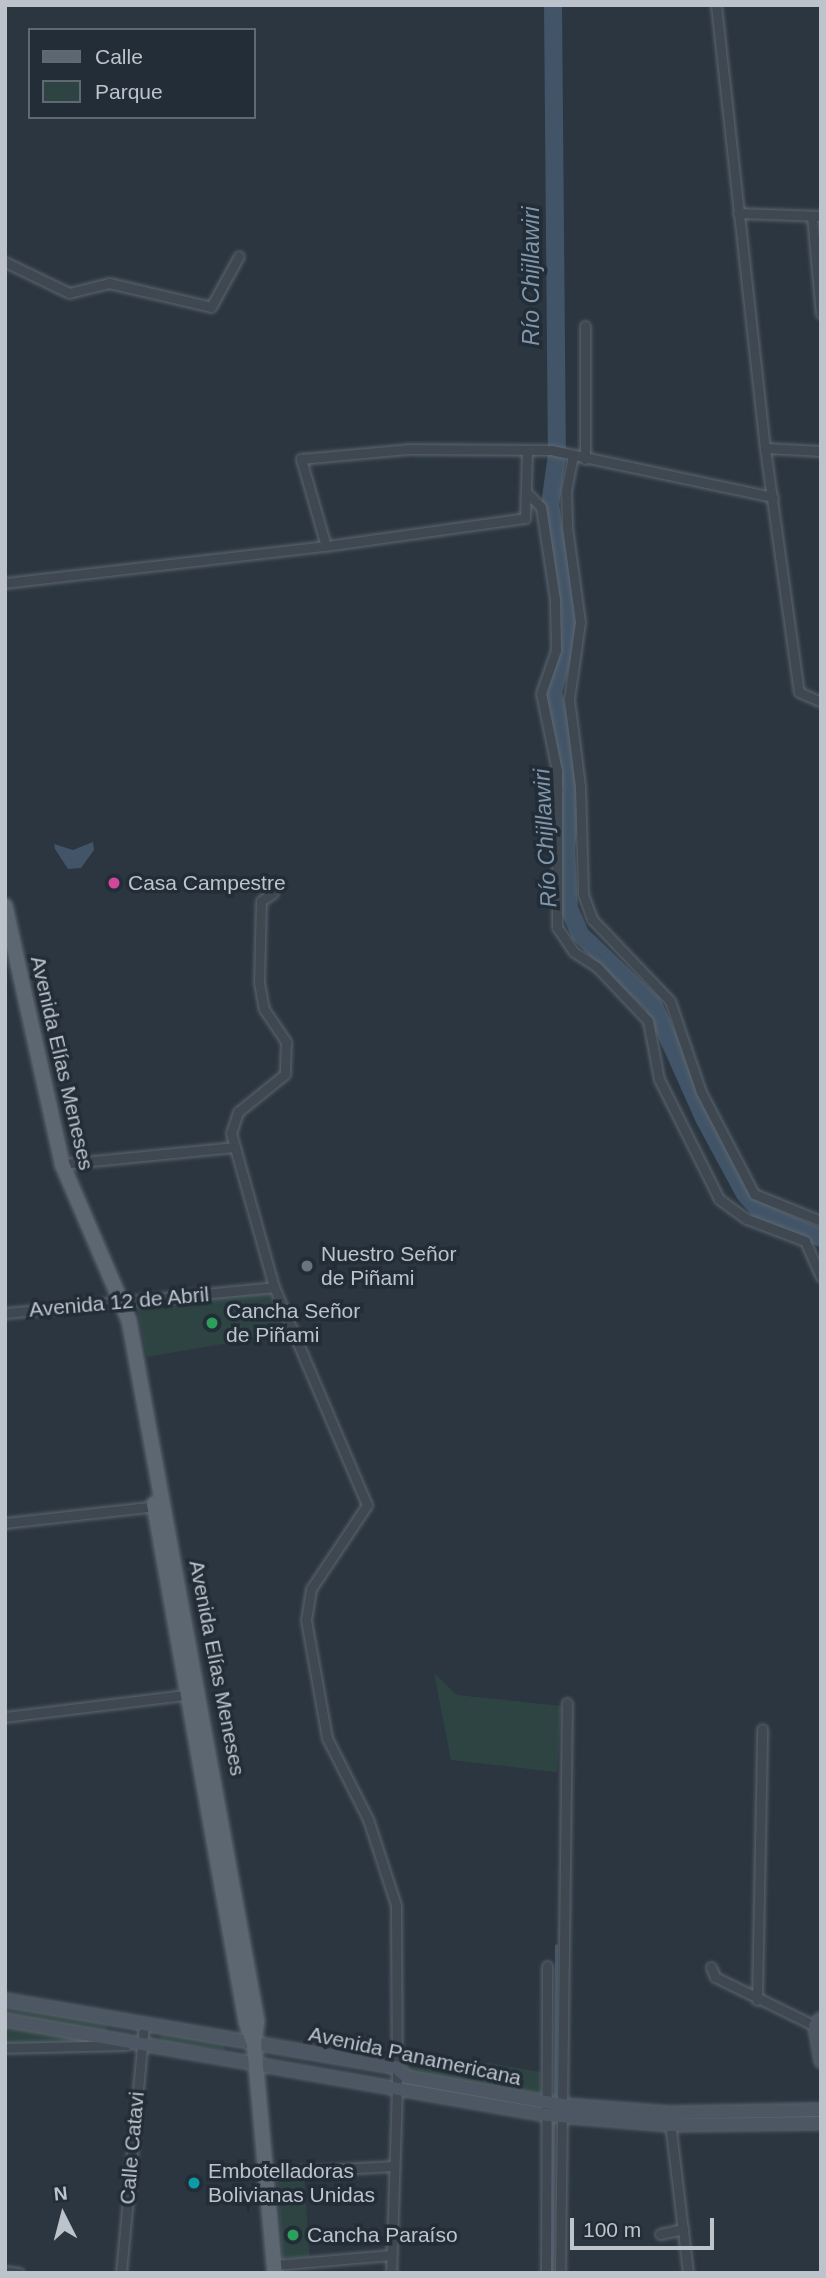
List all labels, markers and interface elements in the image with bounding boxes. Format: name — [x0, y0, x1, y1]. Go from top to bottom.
legend — [28, 28, 256, 119]
text: Calle — [95, 45, 143, 68]
text: Parque — [95, 80, 163, 103]
water label: Río Chijllawiri — [517, 206, 545, 346]
water label: Río Chijllawiri — [528, 768, 562, 908]
place label: Casa Campestre — [128, 870, 286, 896]
marker: Casa Campestre — [106, 875, 122, 891]
street label: Avenida Elías Meneses — [25, 953, 99, 1173]
place label: Nuestro Señor de Piñami — [321, 1241, 456, 1291]
marker: Nuestro Señor de Piñami — [299, 1258, 315, 1274]
street label: Avenida 12 de Abril — [27, 1282, 211, 1322]
place label: Cancha Señor de Piñami — [226, 1298, 360, 1348]
marker: Cancha Señor de Piñami — [204, 1315, 220, 1331]
street label: Avenida Elías Meneses — [184, 1558, 250, 1778]
street label: Avenida Panamericana — [306, 2021, 524, 2091]
street label: Calle Catavi — [115, 2091, 149, 2205]
place label: Embotelladoras Bolivianas Unidas — [208, 2158, 375, 2208]
marker: Embotelladoras Bolivianas Unidas — [186, 2175, 202, 2191]
north arrow — [28, 2180, 98, 2250]
text: N — [53, 2182, 69, 2205]
scale bar — [574, 2204, 718, 2248]
text: 100 m — [583, 2218, 641, 2241]
place label: Cancha Paraíso — [307, 2222, 458, 2248]
marker: Cancha Paraíso — [285, 2227, 301, 2243]

